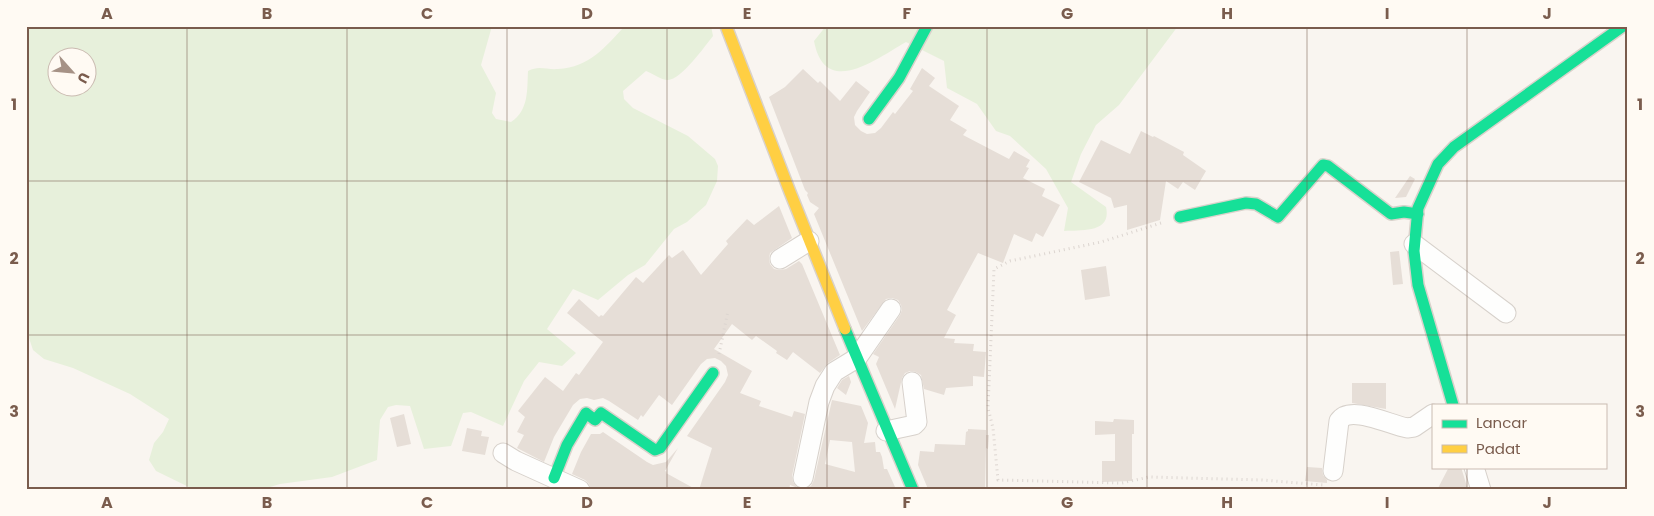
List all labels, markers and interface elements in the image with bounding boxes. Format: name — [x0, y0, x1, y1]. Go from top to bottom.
text: A — [101, 2, 113, 25]
text: B — [262, 2, 272, 25]
text: C — [421, 2, 433, 25]
text: D — [581, 2, 593, 25]
text: E — [743, 2, 751, 25]
text: F — [903, 2, 912, 25]
text: G — [1061, 2, 1073, 25]
text: H — [1221, 2, 1233, 25]
text: I — [1385, 2, 1389, 25]
text: J — [1542, 2, 1552, 25]
north arrow — [48, 48, 98, 98]
text: U — [72, 69, 95, 87]
text: 1 — [11, 93, 17, 116]
text: 1 — [1637, 93, 1643, 116]
text: 2 — [9, 247, 19, 270]
text: 2 — [1635, 247, 1645, 270]
text: 3 — [9, 400, 19, 423]
text: 3 — [1635, 400, 1645, 423]
legend — [1432, 404, 1606, 468]
text: Lancar — [1476, 412, 1527, 433]
text: Padat — [1476, 438, 1521, 459]
text: A — [101, 491, 113, 514]
text: B — [262, 491, 272, 514]
text: C — [421, 491, 433, 514]
text: D — [581, 491, 593, 514]
text: E — [743, 491, 751, 514]
text: F — [903, 491, 912, 514]
text: G — [1061, 491, 1073, 514]
text: H — [1221, 491, 1233, 514]
text: I — [1385, 491, 1389, 514]
text: J — [1542, 491, 1552, 514]

